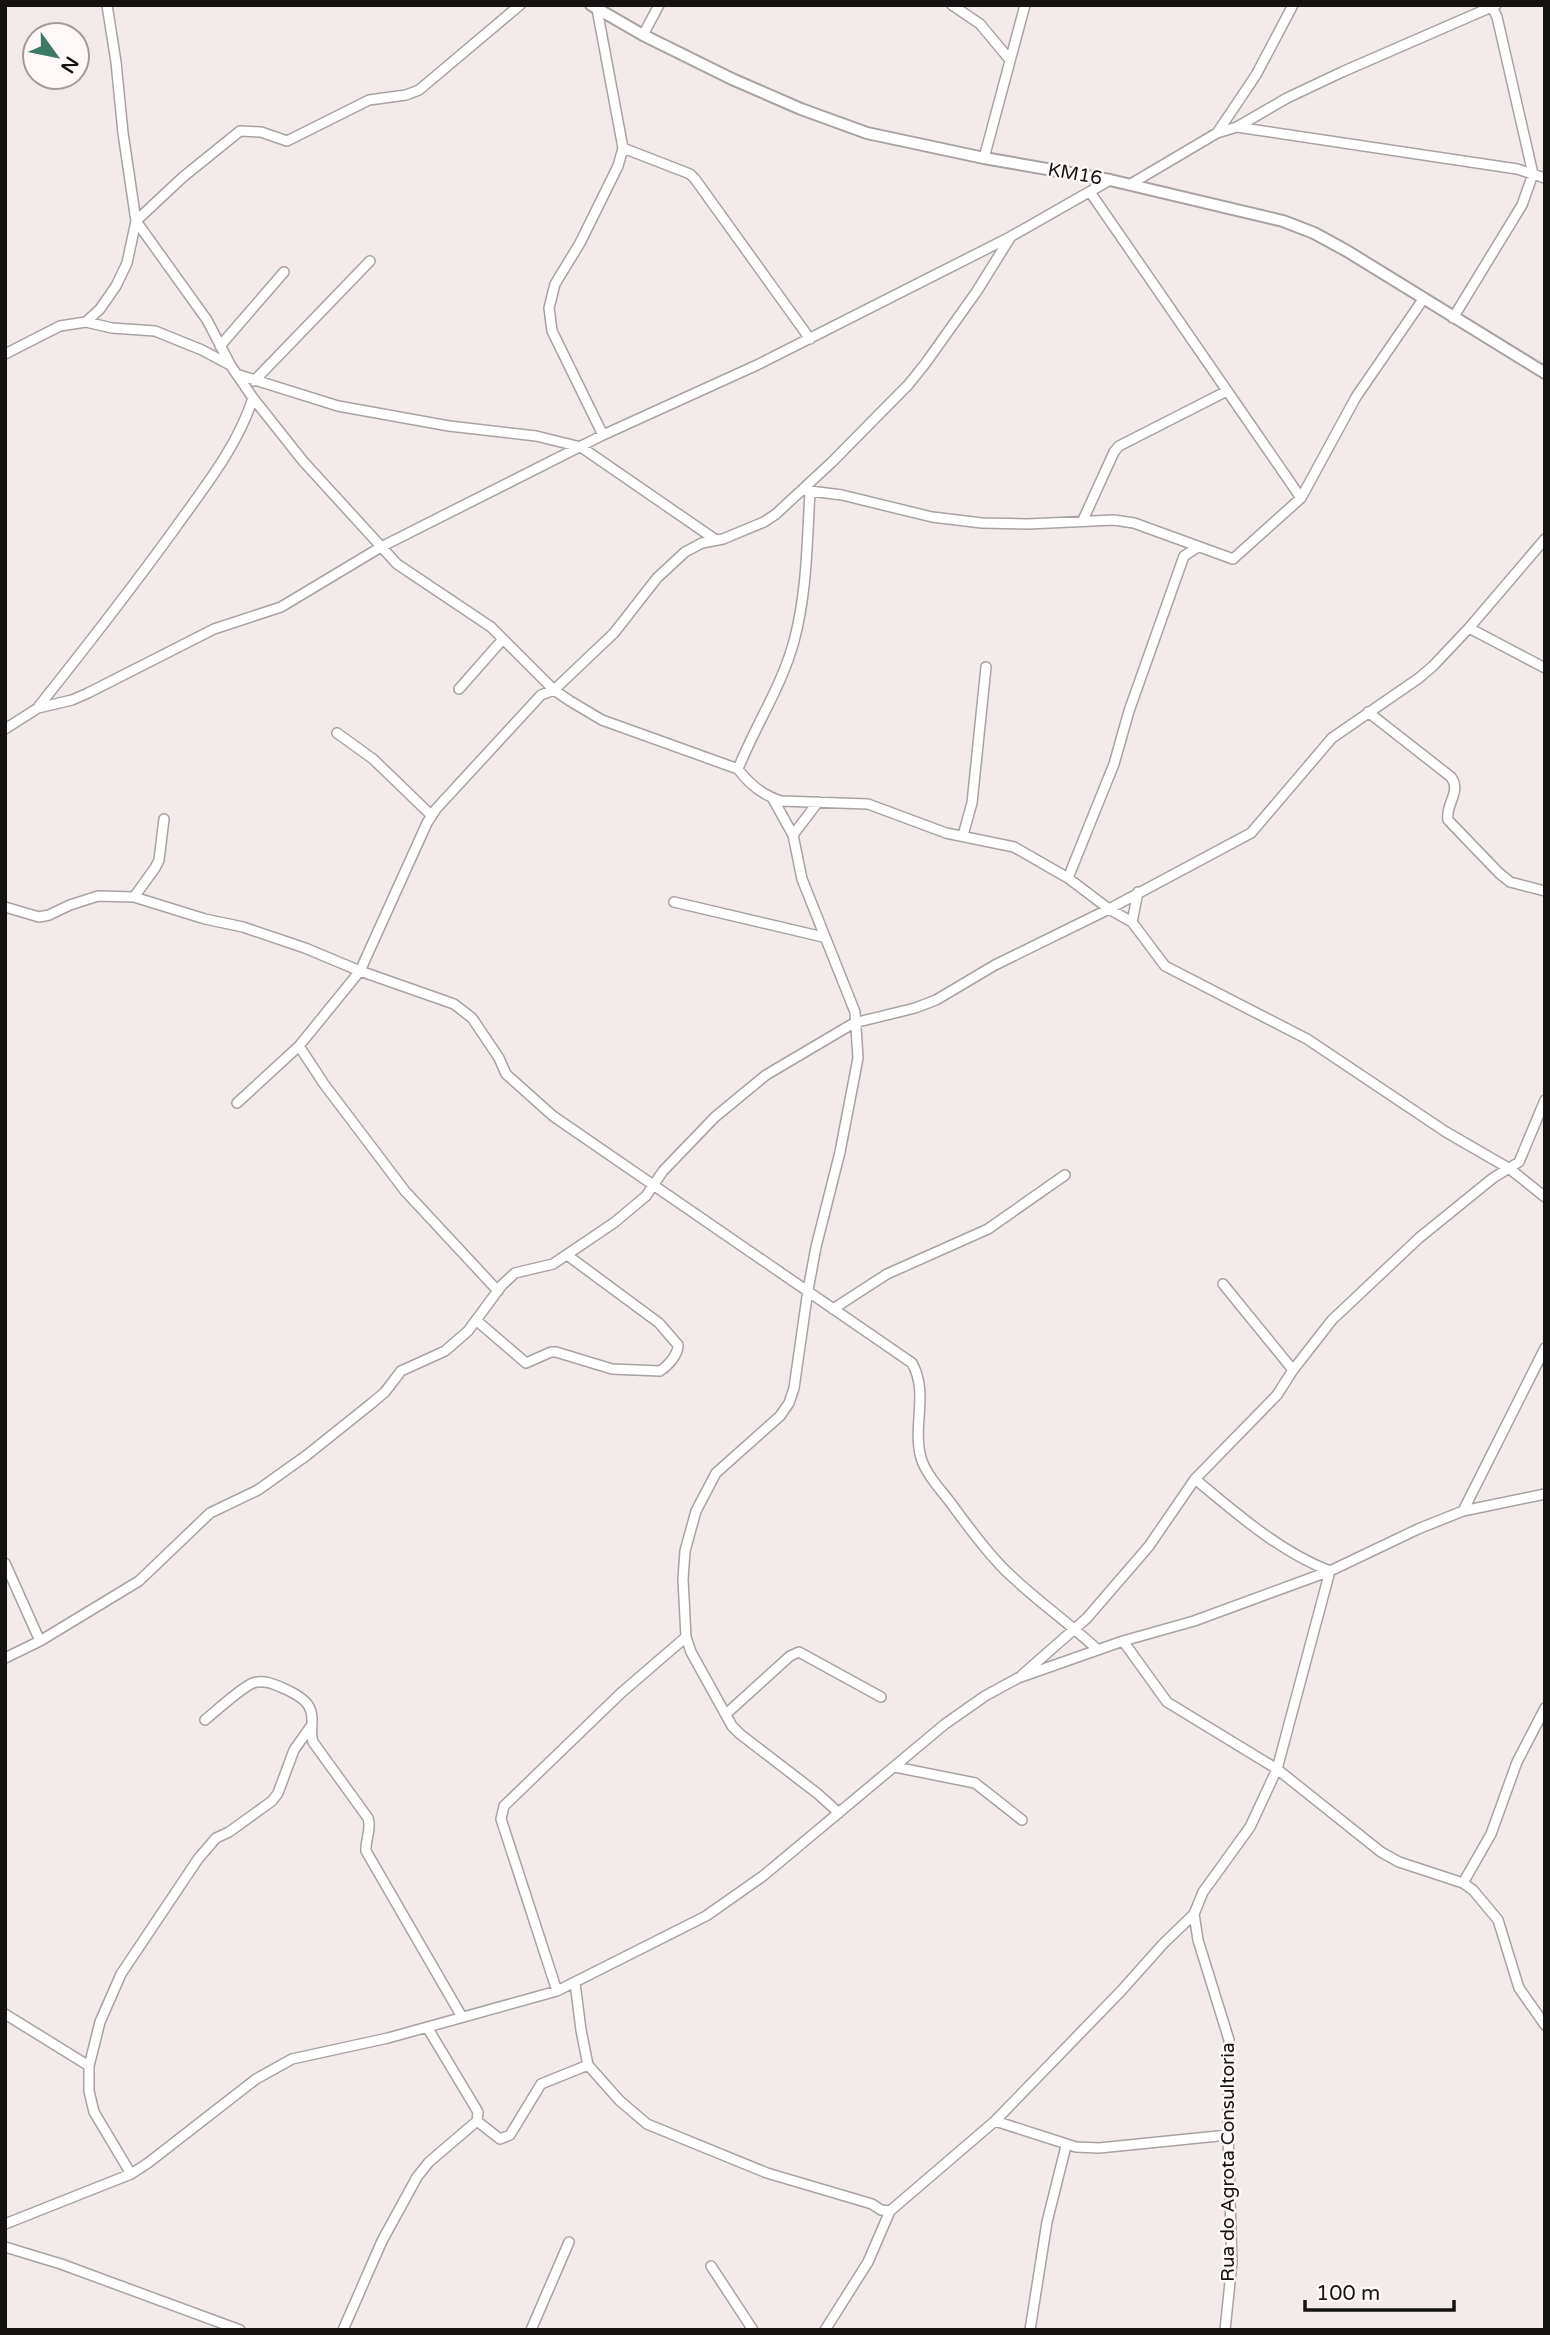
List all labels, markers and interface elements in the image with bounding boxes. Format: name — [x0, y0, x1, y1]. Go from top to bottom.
north arrow — [21, 21, 91, 91]
text: N — [56, 52, 83, 77]
street label: KM16 — [1046, 158, 1104, 190]
street label: Rua do Agrota Consultoria — [1217, 2042, 1239, 2282]
scale bar — [1305, 2268, 1454, 2312]
text: 100 m — [1316, 2281, 1380, 2306]

